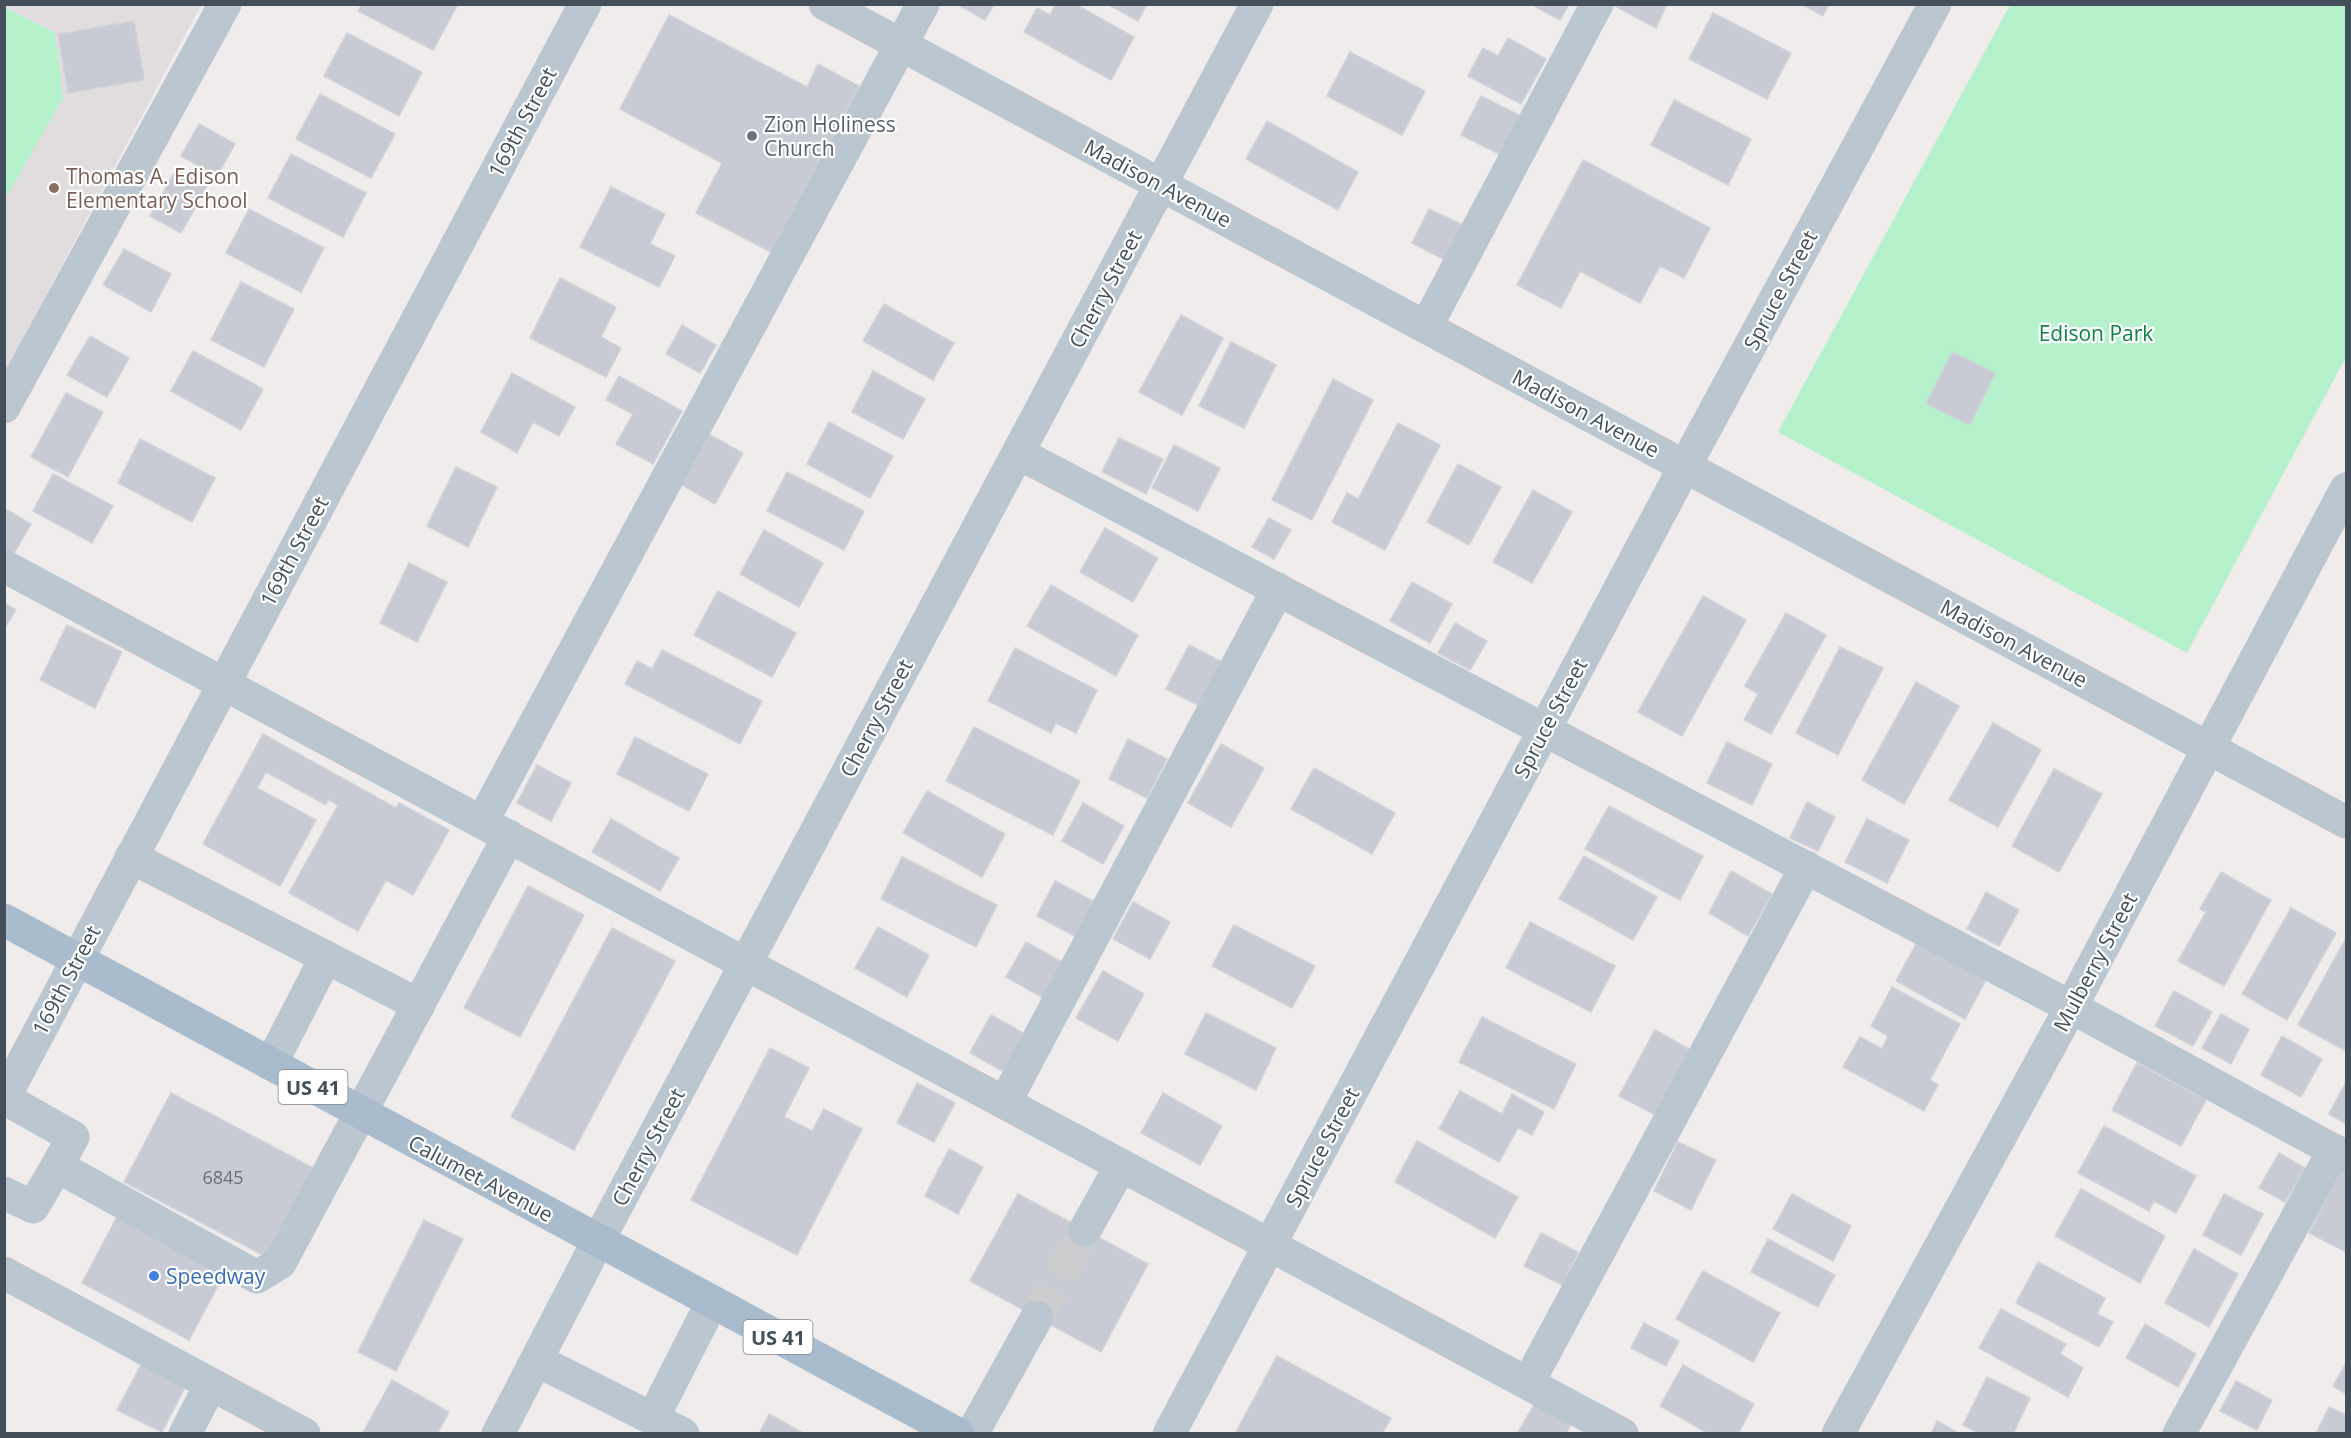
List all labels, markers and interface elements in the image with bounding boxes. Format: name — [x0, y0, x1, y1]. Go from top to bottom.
street label: 169th Street — [481, 62, 563, 182]
place label: Zion Holiness Church — [764, 110, 896, 162]
marker: Zion Holiness Church — [745, 129, 759, 143]
street label: Madison Avenue — [1080, 132, 1236, 234]
place label: Thomas A. Edison Elementary School — [66, 162, 248, 214]
marker: Thomas A. Edison Elementary School — [47, 181, 61, 195]
street label: Cherry Street — [1062, 225, 1148, 353]
street label: Spruce Street — [1737, 225, 1823, 355]
park label: Edison Park — [2039, 319, 2153, 347]
street label: Madison Avenue — [1508, 362, 1664, 464]
street label: 169th Street — [253, 491, 335, 611]
street label: Madison Avenue — [1936, 592, 2092, 694]
street label: Spruce Street — [1507, 653, 1593, 783]
street label: Cherry Street — [833, 654, 919, 782]
street label: Mulberry Street — [2047, 888, 2143, 1036]
street label: 169th Street — [25, 920, 107, 1040]
road number: US 41 — [278, 1070, 348, 1104]
street label: Spruce Street — [1279, 1082, 1365, 1212]
street label: Cherry Street — [605, 1083, 691, 1211]
street label: Calumet Avenue — [404, 1128, 558, 1228]
house number: 6845 — [202, 1165, 244, 1189]
place label: Speedway — [166, 1262, 266, 1290]
marker: Speedway — [147, 1269, 161, 1283]
road number: US 41 — [744, 1320, 812, 1354]

